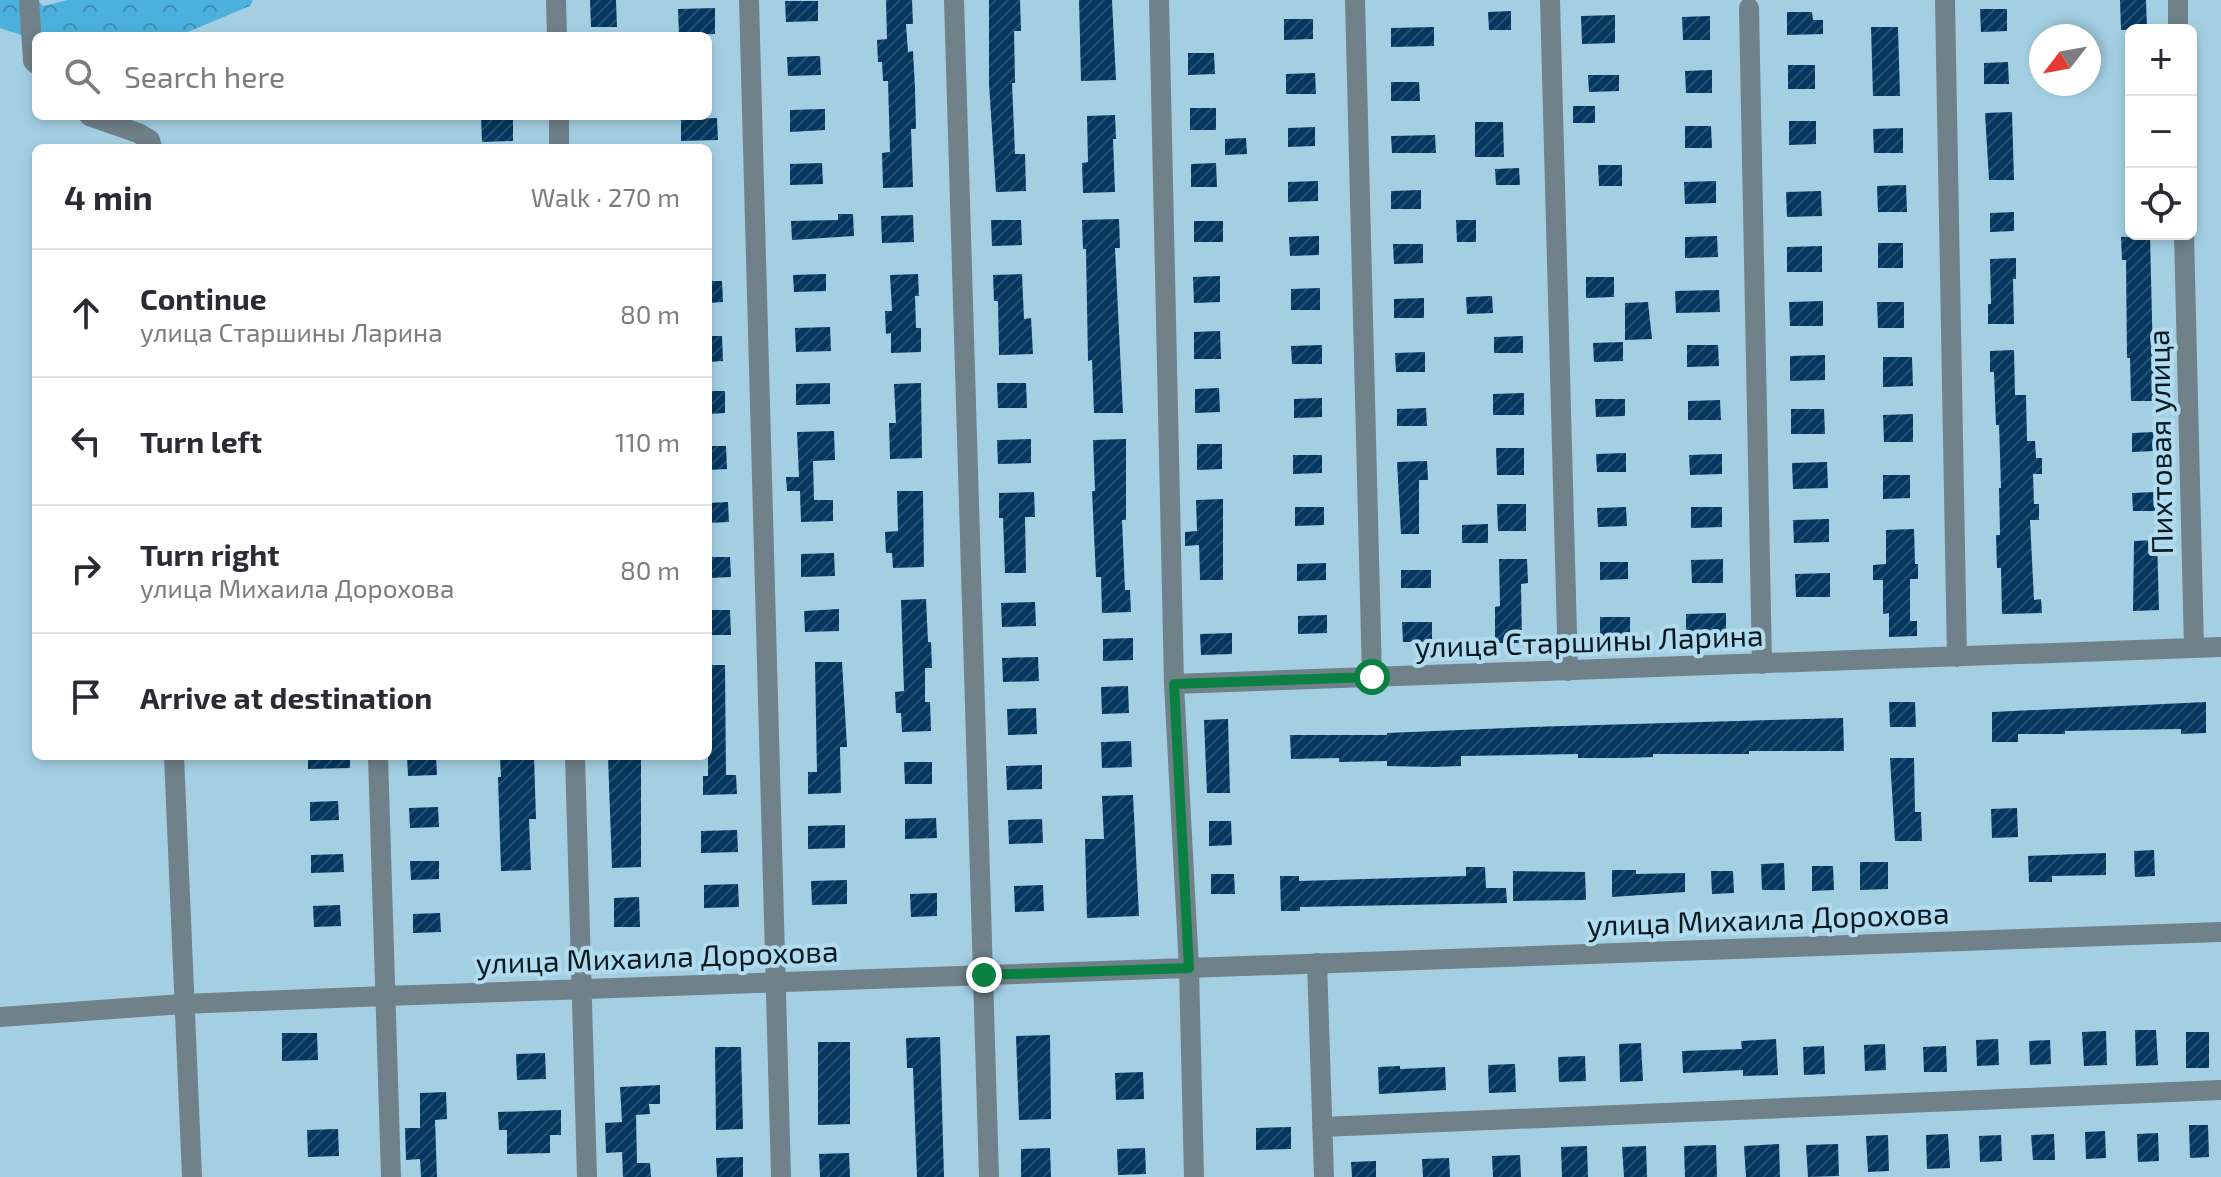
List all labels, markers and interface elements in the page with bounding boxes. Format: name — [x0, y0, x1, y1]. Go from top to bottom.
north arrow — [2029, 24, 2101, 96]
map controls — [2125, 24, 2197, 240]
button: + — [2125, 24, 2197, 96]
search box — [32, 32, 712, 120]
icon: search — [60, 54, 104, 98]
text: Search here — [124, 58, 285, 94]
button: − — [2125, 96, 2197, 168]
button: locate — [2125, 168, 2197, 240]
text: 4 min — [64, 176, 153, 217]
text: Walk · 270 m — [531, 181, 680, 212]
text: Continue — [140, 280, 267, 316]
icon: ahead — [64, 291, 108, 335]
text: 80 m — [620, 298, 680, 329]
text: улица Старшины Ларина — [140, 316, 443, 347]
street label: Пихтовая улица — [2139, 329, 2180, 555]
icon: left — [64, 419, 108, 463]
text: Turn left — [140, 423, 262, 459]
text: 110 m — [615, 426, 680, 457]
text: Turn right — [140, 536, 280, 572]
icon: right — [64, 547, 108, 591]
text: 80 m — [620, 554, 680, 585]
text: улица Михаила Дорохова — [140, 572, 454, 603]
street label: улица Старшины Ларина — [1414, 616, 1764, 665]
route start — [1354, 659, 1390, 695]
icon: arrive — [64, 675, 108, 719]
text: Arrive at destination — [140, 679, 432, 715]
street label: улица Михаила Дорохова — [1586, 894, 1950, 943]
street label: улица Михаила Дорохова — [475, 932, 839, 981]
route end — [966, 957, 1002, 993]

